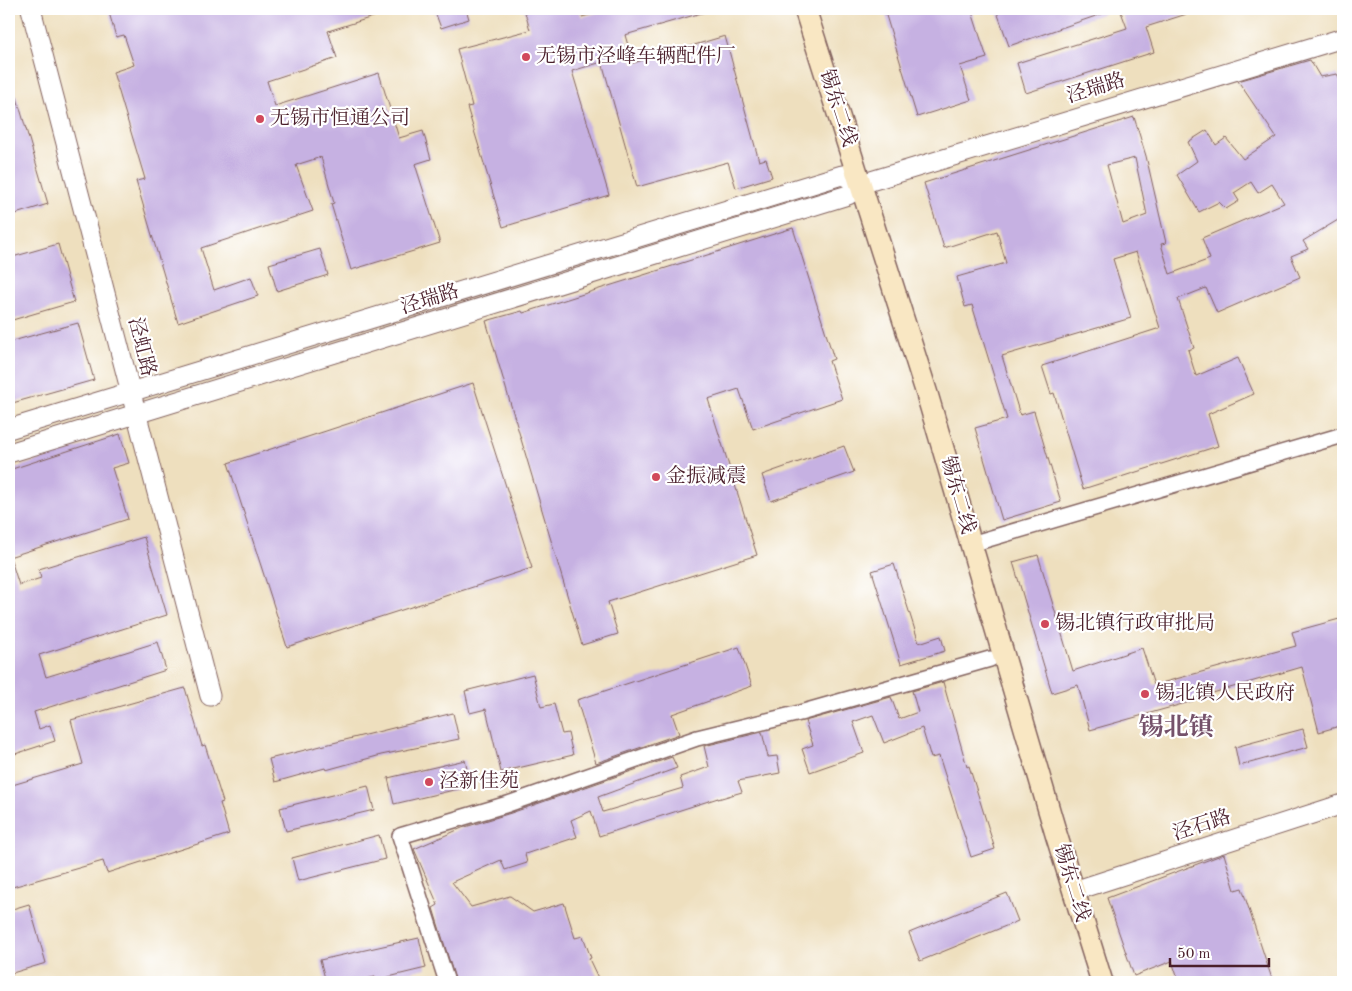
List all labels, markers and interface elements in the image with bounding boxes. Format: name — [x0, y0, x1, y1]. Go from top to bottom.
place label: 无锡市泾峰车辆配件厂 — [536, 45, 736, 67]
marker: 无锡市泾峰车辆配件厂 — [520, 51, 532, 63]
street label: 锡东二线 — [815, 66, 861, 149]
street label: 泾瑞路 — [1064, 69, 1128, 107]
place label: 无锡市恒通公司 — [270, 107, 410, 129]
marker: 无锡市恒通公司 — [254, 113, 266, 125]
street label: 泾瑞路 — [398, 280, 462, 318]
street label: 泾虹路 — [124, 315, 160, 379]
street label: 锡东二线 — [936, 453, 980, 536]
place label: 金振减震 — [666, 465, 746, 487]
marker: 金振减震 — [650, 471, 662, 483]
place label: 锡北镇行政审批局 — [1055, 612, 1215, 634]
marker: 锡北镇行政审批局 — [1039, 618, 1051, 630]
place label: 锡北镇人民政府 — [1155, 682, 1295, 704]
marker: 锡北镇人民政府 — [1139, 688, 1151, 700]
district label: 锡北镇 — [1138, 713, 1214, 741]
place label: 泾新佳苑 — [439, 770, 519, 792]
marker: 泾新佳苑 — [423, 776, 435, 788]
street label: 泾石路 — [1170, 805, 1234, 845]
street label: 锡东二线 — [1050, 841, 1094, 924]
scale bar — [1170, 936, 1268, 968]
text: 50 m — [1177, 947, 1211, 962]

